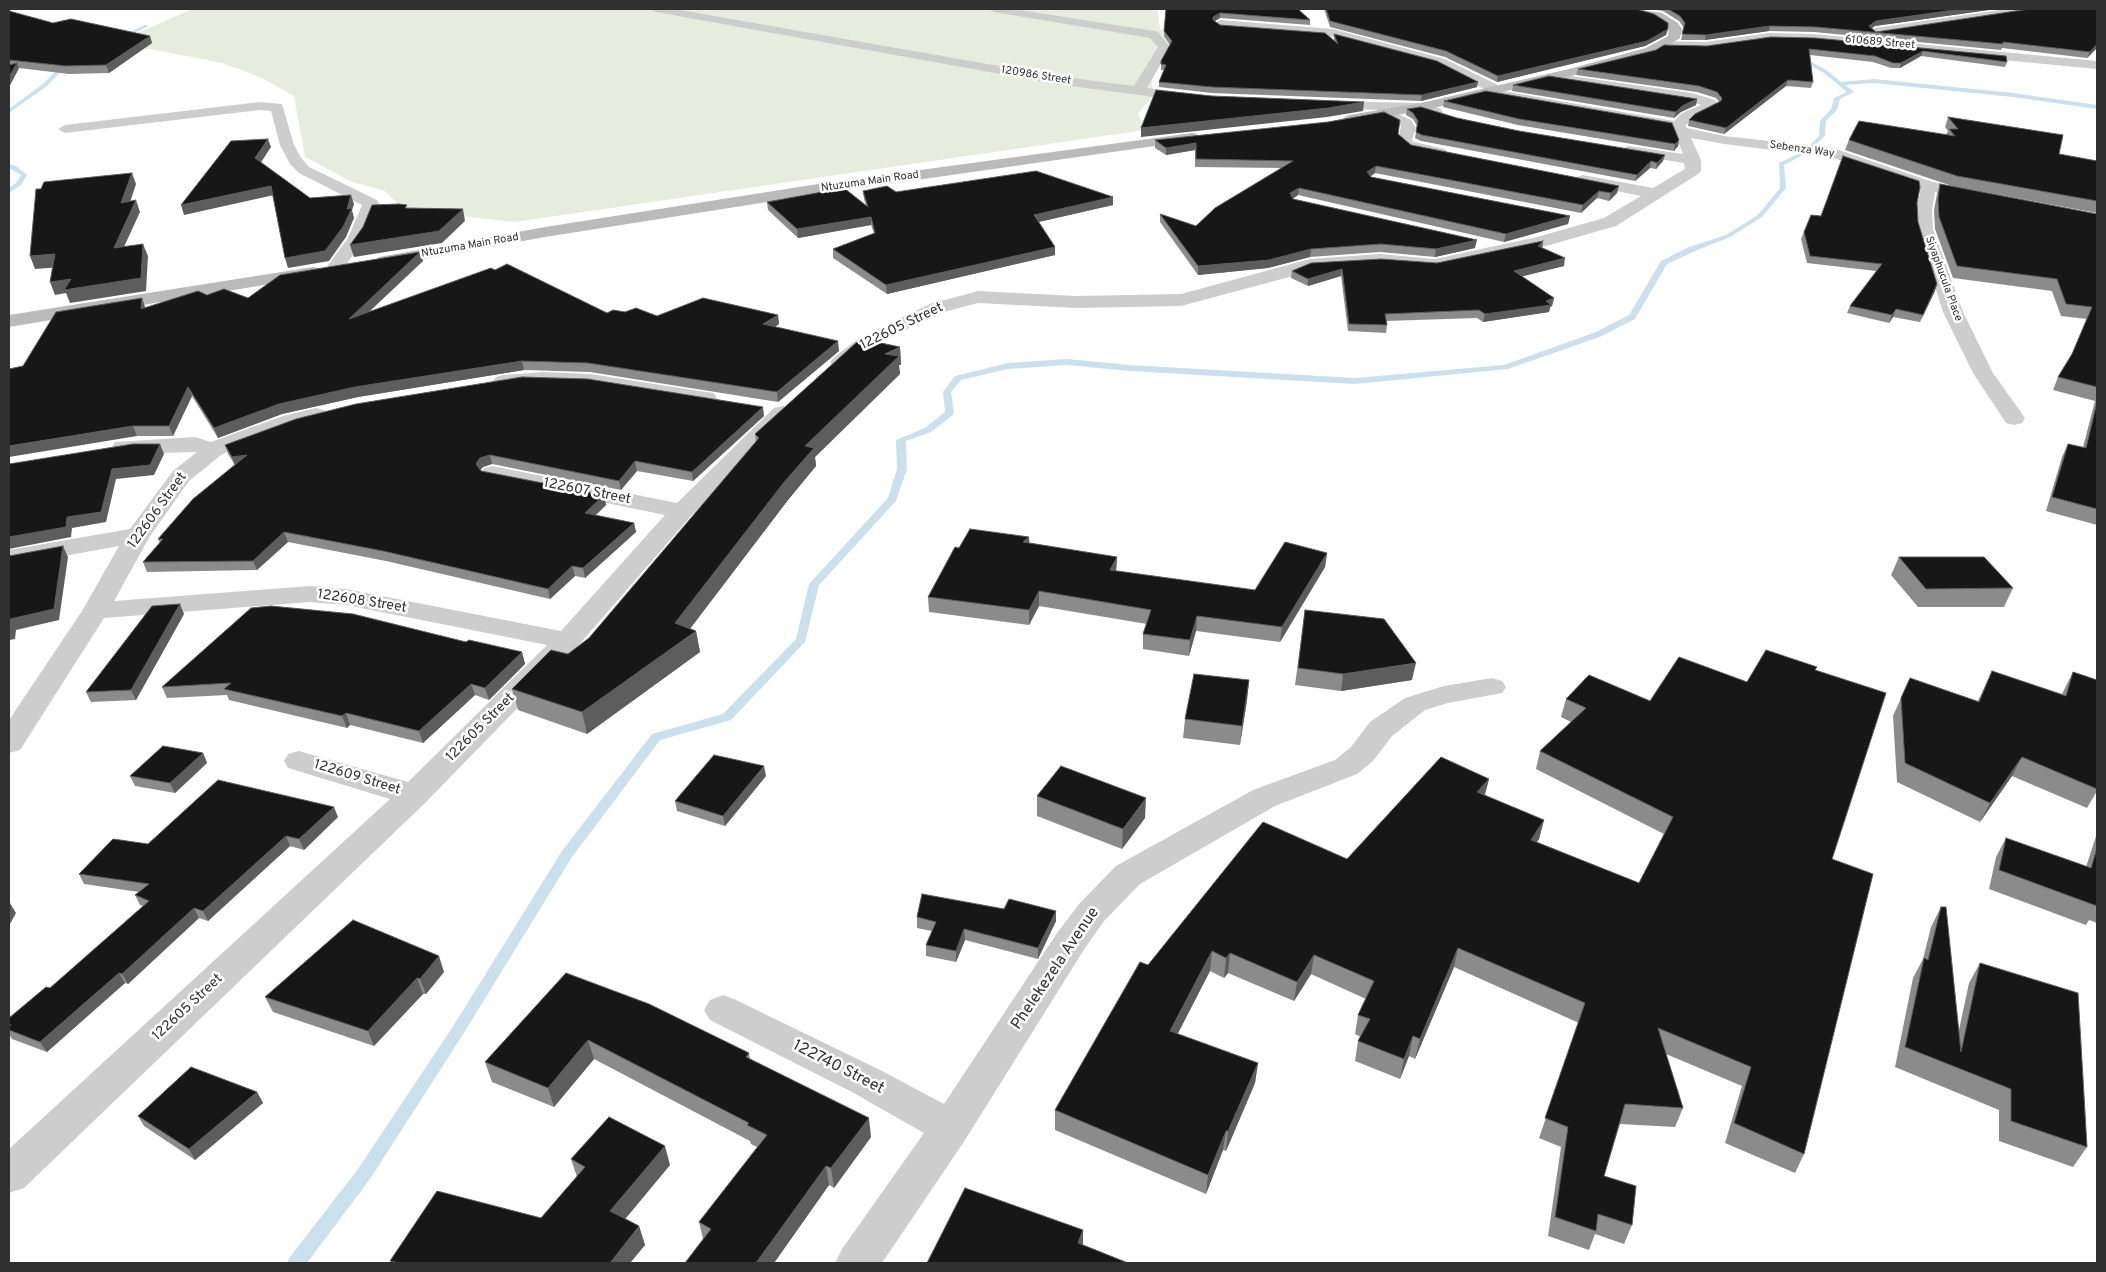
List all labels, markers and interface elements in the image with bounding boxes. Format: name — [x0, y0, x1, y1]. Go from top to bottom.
street label: 610689 Street — [1844, 33, 1916, 53]
street label: 120986 Street — [1000, 64, 1072, 88]
street label: Sebenza Way — [1769, 139, 1835, 161]
street label: Ntuzuma Main Road — [820, 169, 920, 195]
street label: Ntuzuma Main Road — [420, 231, 520, 261]
street label: Siyaphucula Place — [1921, 235, 1965, 323]
street label: 122605 Street — [858, 300, 946, 354]
street label: 122606 Street — [125, 470, 191, 552]
street label: 122607 Street — [542, 475, 632, 509]
street label: 122608 Street — [316, 587, 408, 617]
street label: 122605 Street — [443, 690, 519, 766]
street label: 122609 Street — [312, 757, 402, 799]
street label: Phelekezela Avenue — [1008, 904, 1104, 1034]
street label: 122605 Street — [149, 971, 227, 1045]
street label: 122740 Street — [789, 1037, 887, 1099]

